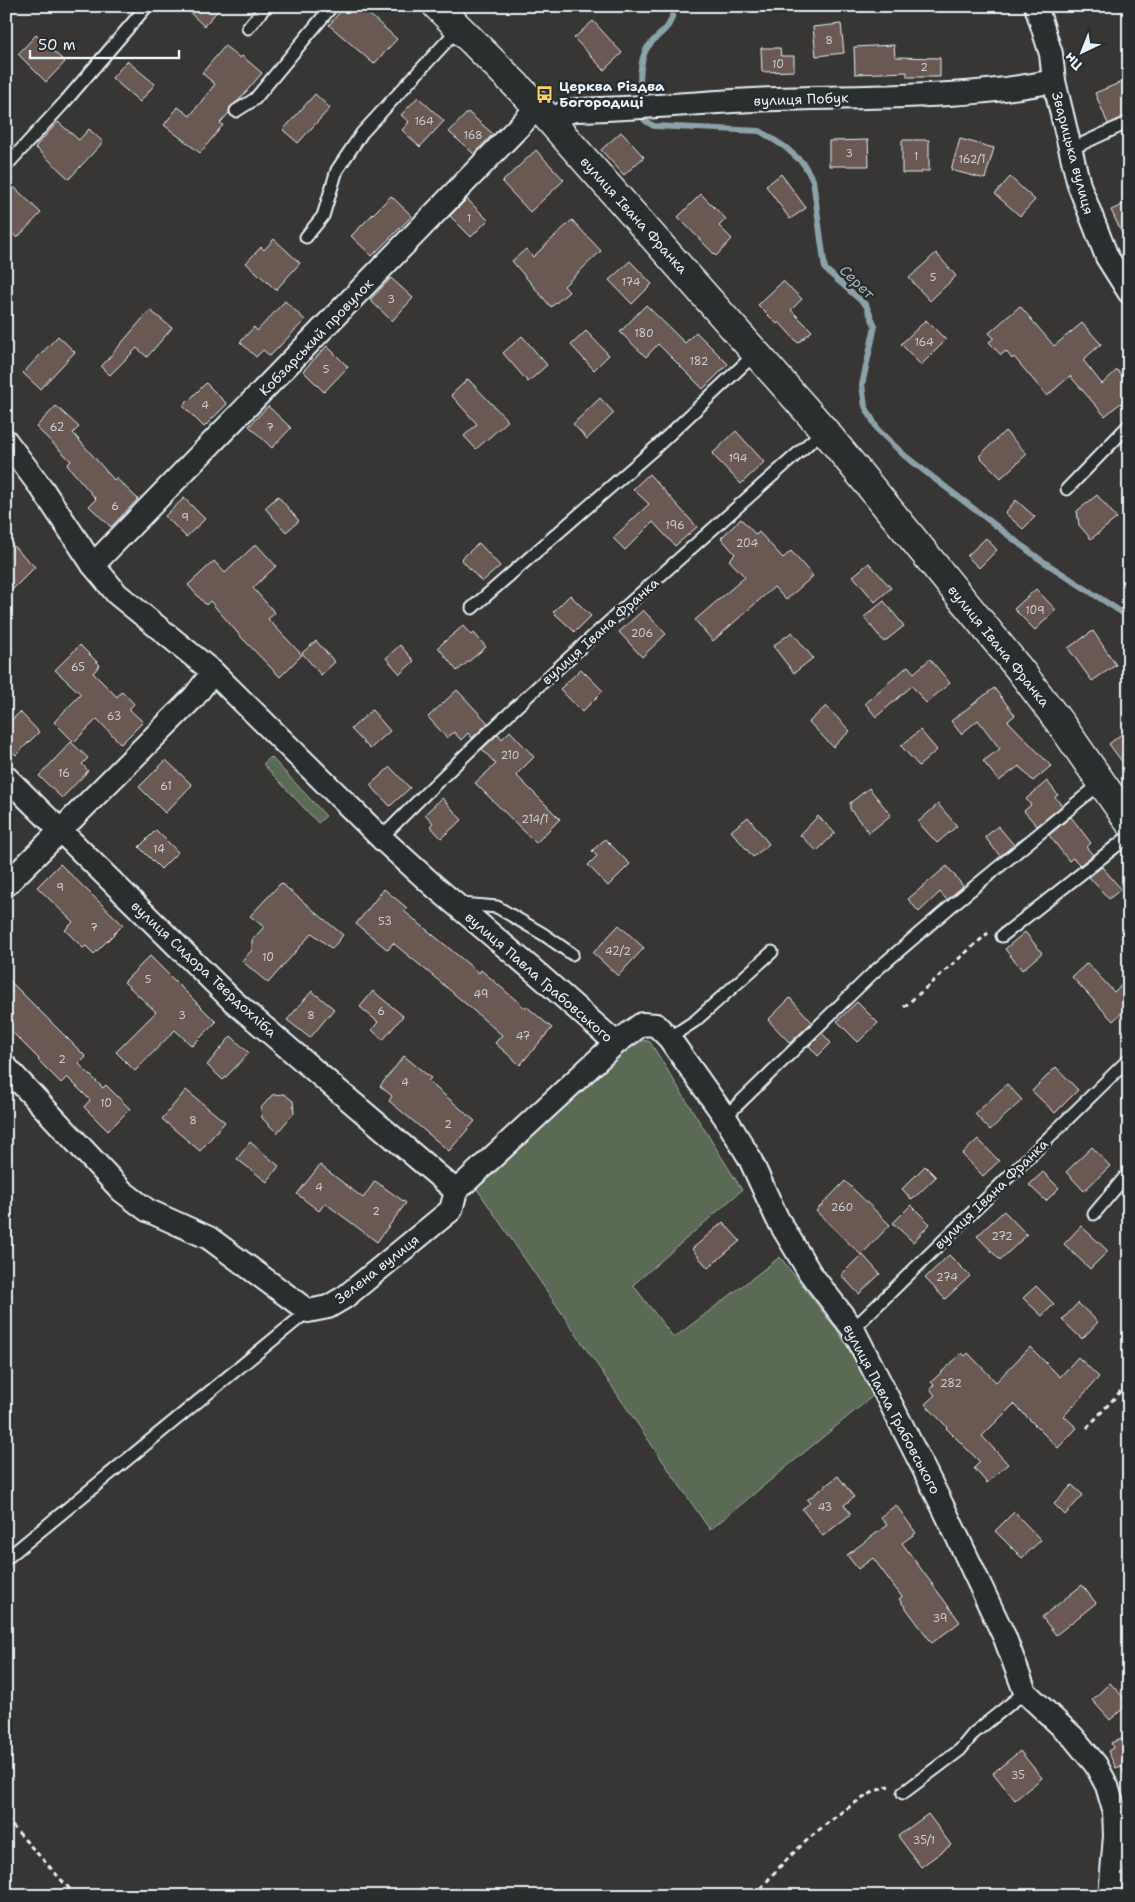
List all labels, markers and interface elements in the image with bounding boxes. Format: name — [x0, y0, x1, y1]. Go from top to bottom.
scale bar — [30, 28, 179, 60]
north arrow — [1058, 28, 1108, 78]
house number: 8 — [825, 33, 833, 48]
text: 50 m — [38, 35, 76, 55]
text: Пн — [1060, 49, 1086, 74]
house number: 10 — [772, 57, 784, 72]
house number: 2 — [920, 60, 928, 75]
place label: Церква Різдва Богородиці — [559, 77, 665, 111]
bus stop icon: Церква Різдва Богородиці — [535, 84, 555, 104]
street label: вулиця Побук — [753, 88, 849, 110]
street label: Зварицька вулиця — [1048, 90, 1098, 216]
house number: 164 — [414, 114, 434, 129]
house number: 168 — [463, 128, 483, 143]
house number: 3 — [845, 146, 853, 161]
house number: 1 — [914, 149, 918, 164]
house number: 162/1 — [958, 152, 986, 167]
street label: вулиця Івана Франка — [577, 153, 692, 278]
house number: 1 — [467, 211, 471, 226]
water label: Серет — [835, 260, 880, 305]
house number: 5 — [930, 270, 937, 285]
street label: Кобзарський провулок — [255, 274, 377, 400]
house number: 174 — [622, 275, 641, 290]
house number: 3 — [387, 292, 395, 307]
house number: 180 — [634, 326, 654, 341]
house number: 164 — [914, 335, 934, 350]
house number: 182 — [689, 354, 709, 369]
house number: 5 — [323, 362, 330, 377]
house number: 4 — [201, 398, 209, 413]
house number: 62 — [50, 420, 64, 435]
house number: 7 — [266, 420, 274, 435]
house number: 194 — [728, 451, 748, 466]
house number: 6 — [111, 499, 119, 514]
house number: 9 — [181, 510, 189, 525]
house number: 196 — [665, 518, 685, 533]
house number: 204 — [736, 536, 759, 551]
street label: вулиця Івана Франка — [538, 573, 663, 688]
street label: вулиця Івана Франка — [944, 581, 1054, 711]
house number: 109 — [1025, 603, 1045, 618]
house number: 206 — [631, 626, 653, 641]
house number: 65 — [71, 660, 85, 675]
house number: 63 — [107, 709, 121, 724]
house number: 210 — [500, 748, 520, 763]
house number: 16 — [58, 766, 70, 781]
house number: 61 — [160, 779, 172, 794]
house number: 214/1 — [521, 812, 549, 827]
house number: 14 — [153, 842, 165, 857]
house number: 9 — [56, 880, 64, 895]
street label: вулиця Сидора Твердохліба — [128, 897, 281, 1041]
street label: вулиця Павла Грабовського — [461, 908, 617, 1046]
house number: 53 — [378, 914, 392, 929]
house number: 7 — [90, 920, 98, 935]
house number: 42/2 — [605, 944, 631, 959]
house number: 10 — [262, 950, 274, 965]
house number: 5 — [145, 972, 152, 987]
house number: 49 — [474, 987, 488, 1002]
house number: 6 — [377, 1004, 385, 1019]
house number: 3 — [178, 1008, 186, 1023]
house number: 8 — [307, 1008, 315, 1023]
house number: 47 — [516, 1029, 531, 1044]
house number: 2 — [58, 1052, 66, 1067]
house number: 4 — [401, 1075, 409, 1090]
house number: 10 — [100, 1096, 112, 1111]
house number: 8 — [189, 1113, 197, 1128]
house number: 2 — [444, 1117, 452, 1132]
street label: вулиця Івана Франка — [930, 1135, 1052, 1253]
house number: 4 — [315, 1180, 323, 1195]
house number: 260 — [831, 1200, 853, 1215]
house number: 2 — [372, 1204, 380, 1219]
house number: 272 — [991, 1229, 1013, 1244]
street label: Зелена вулиця — [331, 1230, 423, 1308]
house number: 274 — [936, 1270, 958, 1285]
street label: вулиця Павла Грабовського — [839, 1321, 945, 1497]
house number: 282 — [940, 1376, 962, 1391]
house number: 43 — [818, 1500, 832, 1515]
house number: 39 — [933, 1611, 947, 1626]
house number: 35 — [1011, 1768, 1025, 1783]
house number: 35/1 — [913, 1833, 935, 1848]

